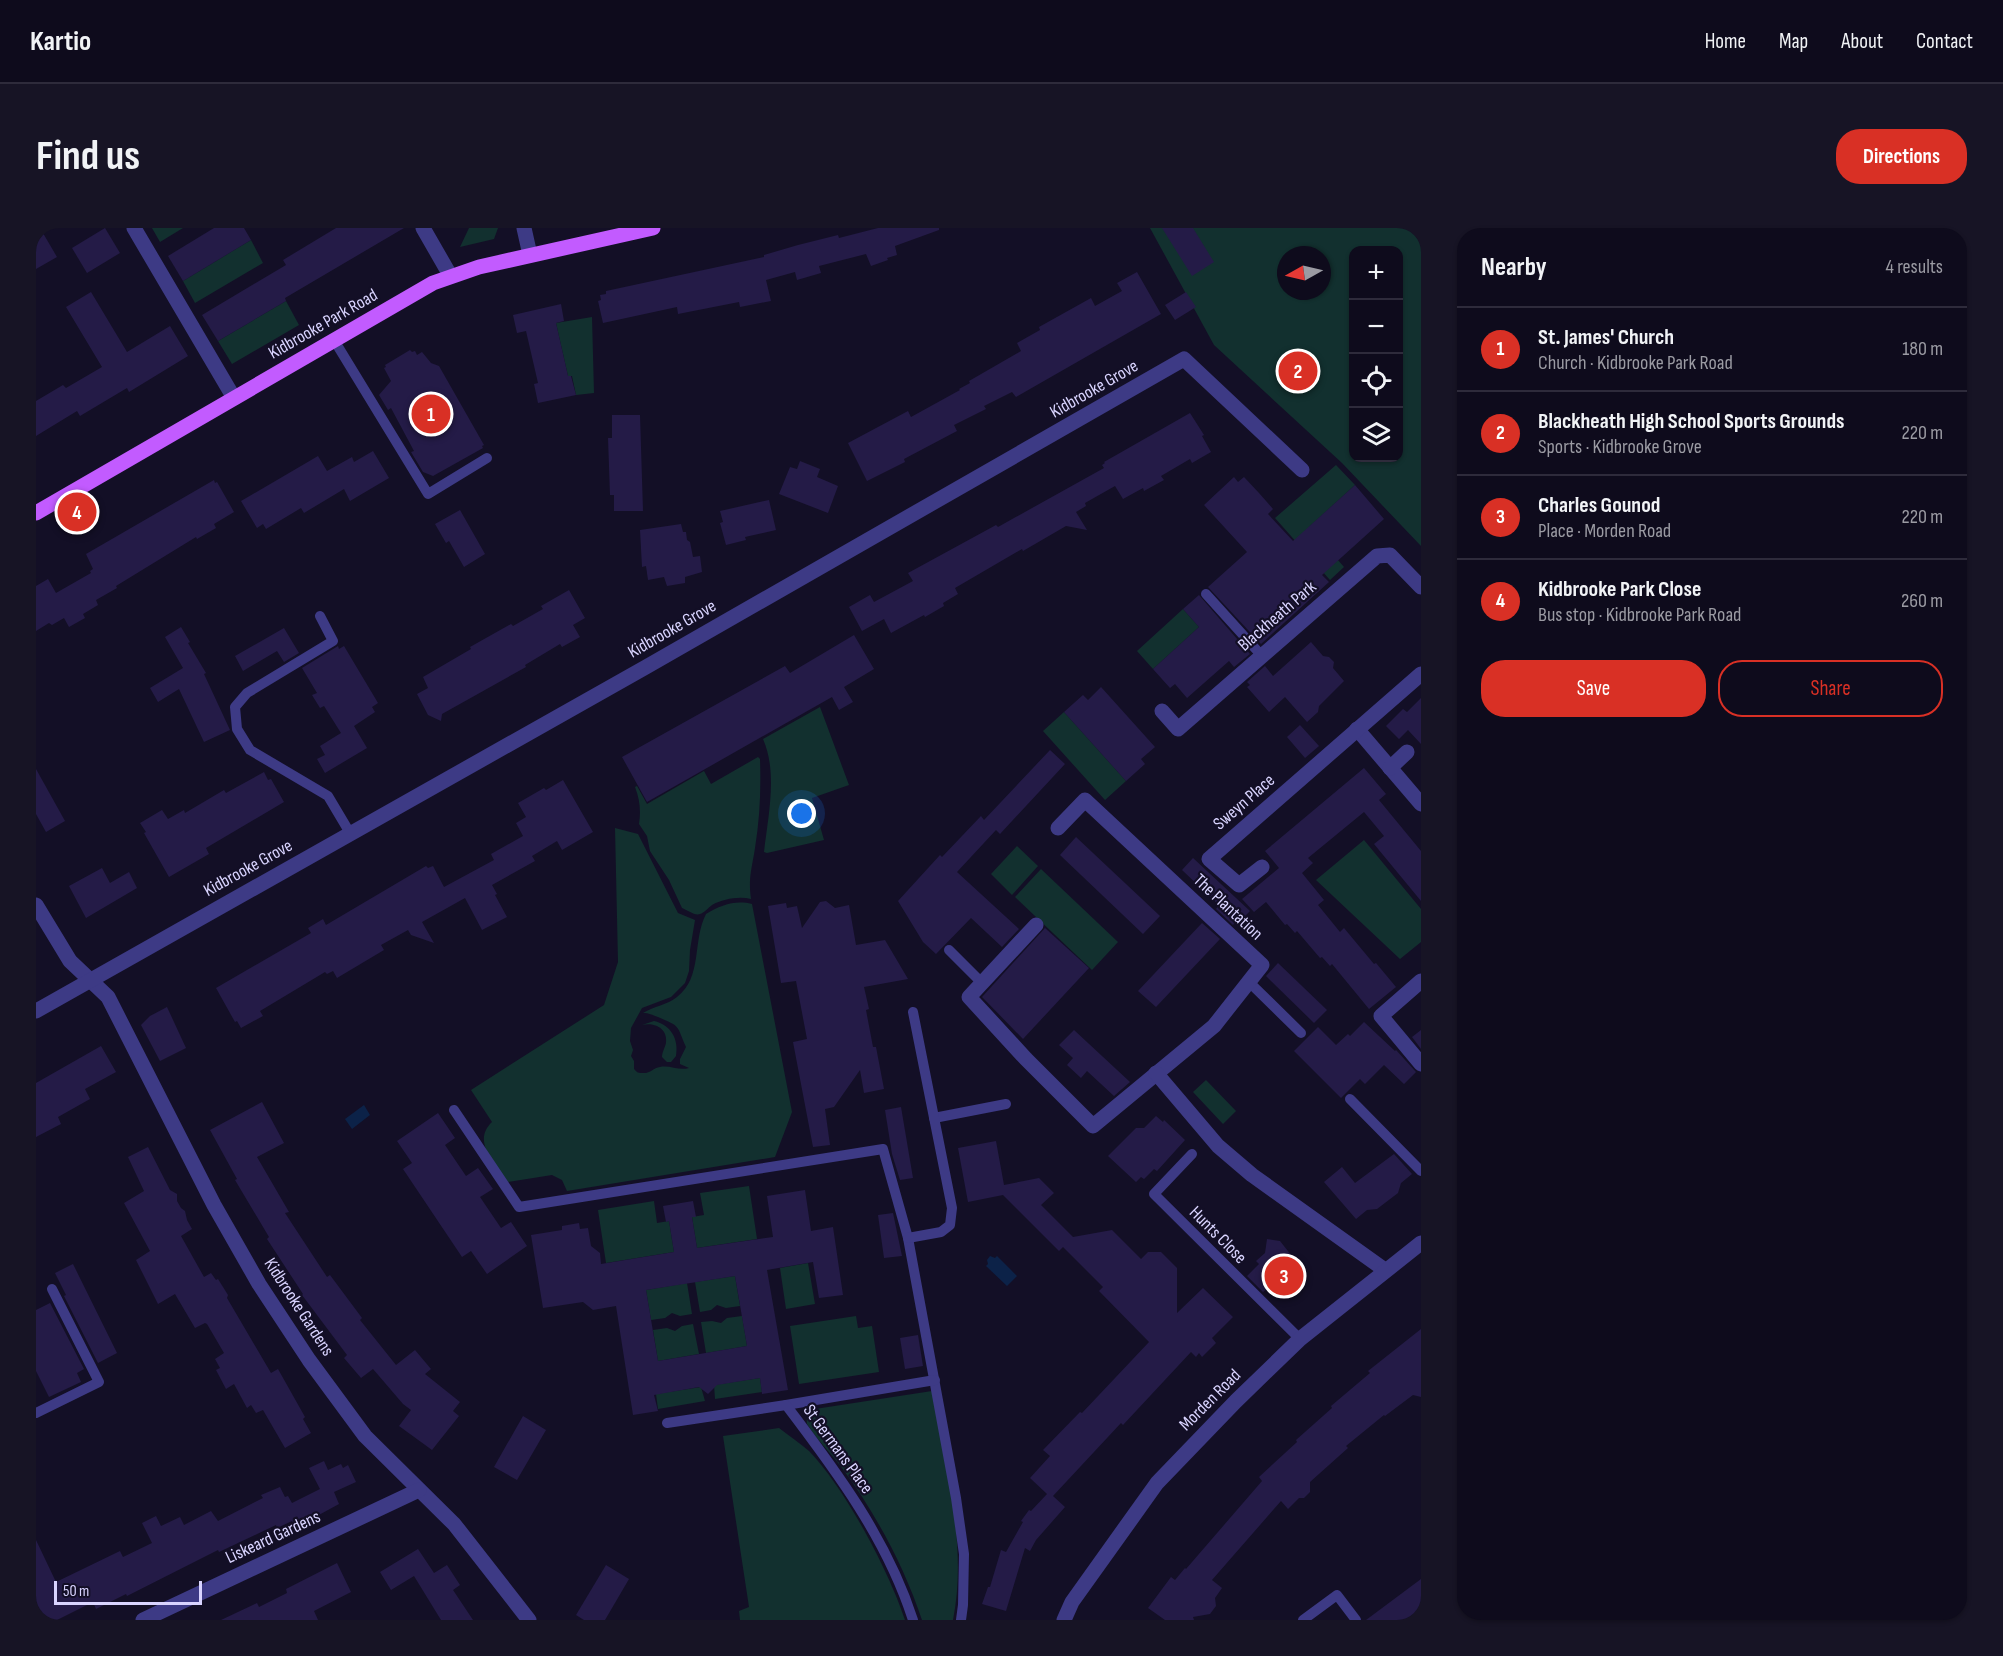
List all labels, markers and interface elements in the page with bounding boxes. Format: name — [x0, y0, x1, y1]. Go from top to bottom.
text: Kartio — [30, 25, 91, 58]
text: Home — [1705, 29, 1746, 54]
text: Map — [1779, 29, 1808, 54]
text: About — [1841, 29, 1883, 54]
text: Contact — [1916, 29, 1973, 54]
button: Directions — [1836, 129, 1967, 184]
text: Find us — [36, 131, 140, 182]
north arrow — [1277, 246, 1331, 300]
map controls — [1349, 246, 1403, 462]
button: + — [1349, 246, 1403, 300]
text: Nearby — [1481, 252, 1547, 283]
text: 4 results — [1886, 255, 1943, 279]
street label: Kidbrooke Park Road — [265, 284, 381, 364]
button: − — [1349, 300, 1403, 354]
text: St. James' Church — [1538, 324, 1674, 351]
text: 1 — [1497, 337, 1504, 361]
text: 180 m — [1902, 337, 1943, 361]
pin: 2 — [1278, 348, 1318, 394]
text: Church · Kidbrooke Park Road — [1538, 351, 1733, 375]
button: locate — [1349, 354, 1403, 408]
street label: Kidbrooke Grove — [1046, 355, 1142, 423]
pin: 1 — [412, 392, 450, 436]
button: layers — [1349, 408, 1403, 462]
text: Blackheath High School Sports Grounds — [1538, 408, 1844, 435]
text: 2 — [1496, 421, 1505, 445]
text: 220 m — [1902, 421, 1943, 445]
text: Sports · Kidbrooke Grove — [1538, 435, 1702, 459]
pin: 4 — [58, 490, 96, 534]
text: Charles Gounod — [1538, 492, 1660, 519]
text: 3 — [1496, 505, 1505, 529]
text: 220 m — [1902, 505, 1943, 529]
text: Place · Morden Road — [1538, 519, 1671, 543]
street label: Blackheath Park — [1234, 576, 1320, 656]
text: Kidbrooke Park Close — [1538, 576, 1701, 603]
text: 4 — [1496, 589, 1505, 613]
text: 260 m — [1901, 589, 1943, 613]
street label: Kidbrooke Grove — [624, 595, 720, 663]
text: Bus stop · Kidbrooke Park Road — [1538, 603, 1741, 627]
button: Save — [1481, 660, 1706, 717]
button: Share — [1718, 660, 1943, 717]
street label: Sweyn Place — [1209, 770, 1279, 834]
your location — [787, 799, 816, 828]
street label: Kidbrooke Grove — [200, 835, 296, 901]
street label: The Plantation — [1189, 870, 1267, 944]
street label: Hunts Close — [1185, 1202, 1251, 1268]
street label: Kidbrooke Gardens — [260, 1254, 338, 1360]
pin: 3 — [1264, 1254, 1304, 1298]
street label: Morden Road — [1175, 1365, 1245, 1435]
street label: St Germans Place — [799, 1400, 877, 1498]
street label: Liskeard Gardens — [222, 1506, 324, 1568]
scale bar — [54, 1578, 202, 1606]
text: 50 m — [63, 1582, 89, 1601]

